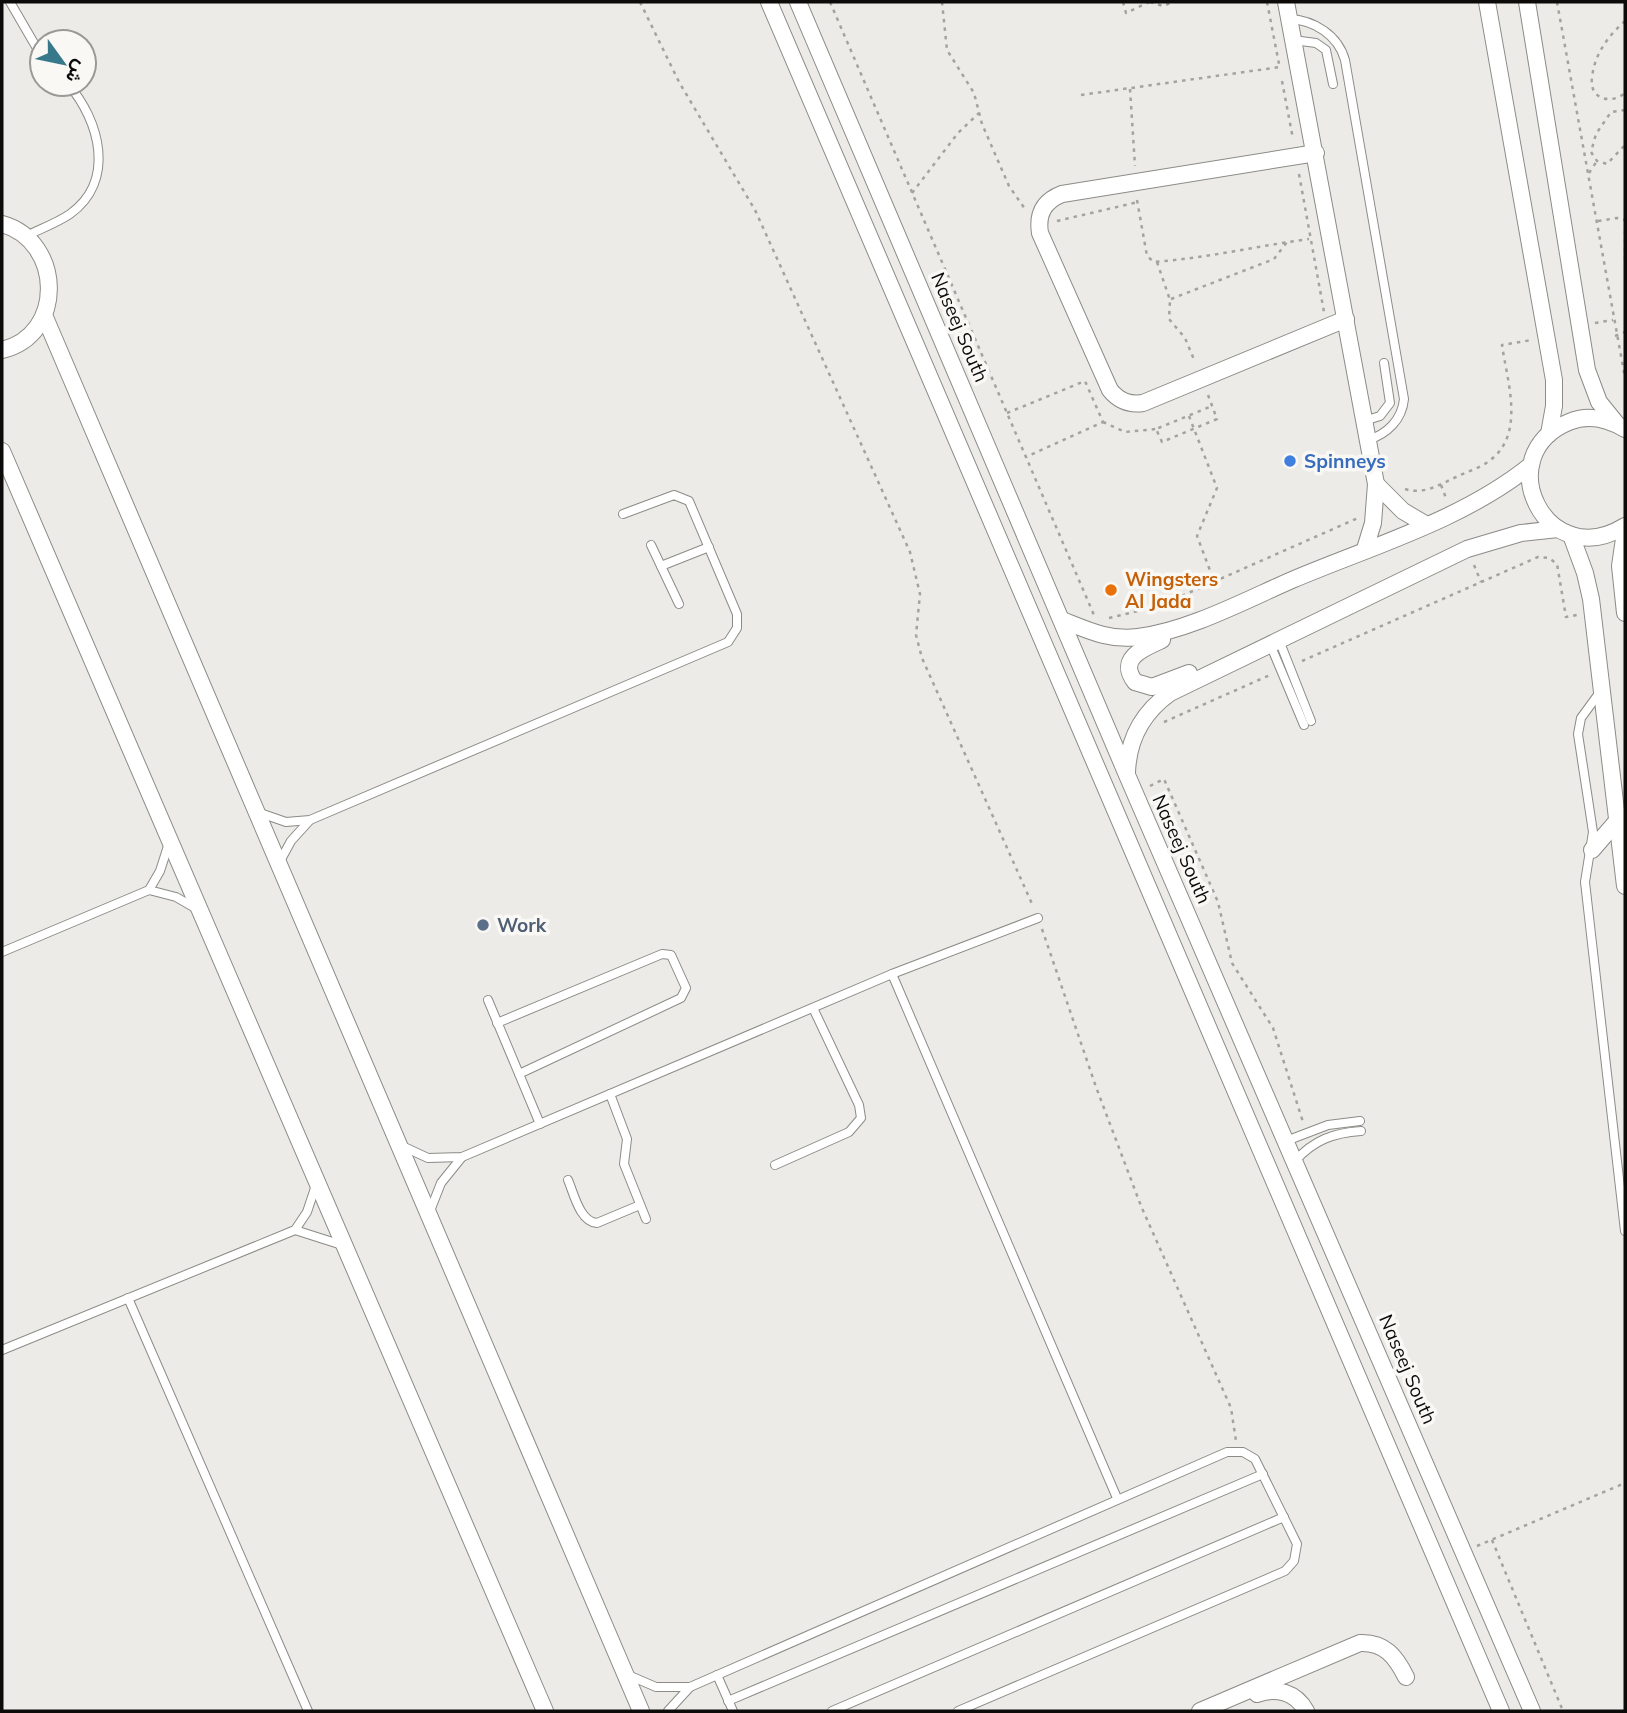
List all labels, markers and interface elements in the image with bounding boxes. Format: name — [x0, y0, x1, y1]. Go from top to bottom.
north arrow — [28, 28, 98, 98]
text: ش — [61, 56, 94, 89]
street label: Naseej South — [926, 269, 994, 385]
place label: Spinneys — [1304, 449, 1386, 473]
marker: Spinneys — [1282, 453, 1298, 469]
place label: Wingsters Al Jada — [1125, 567, 1218, 613]
marker: Wingsters Al Jada — [1103, 582, 1119, 598]
street label: Naseej South — [1147, 791, 1217, 907]
place label: Work — [497, 913, 547, 937]
marker: Work — [475, 917, 491, 933]
street label: Naseej South — [1374, 1311, 1442, 1427]

